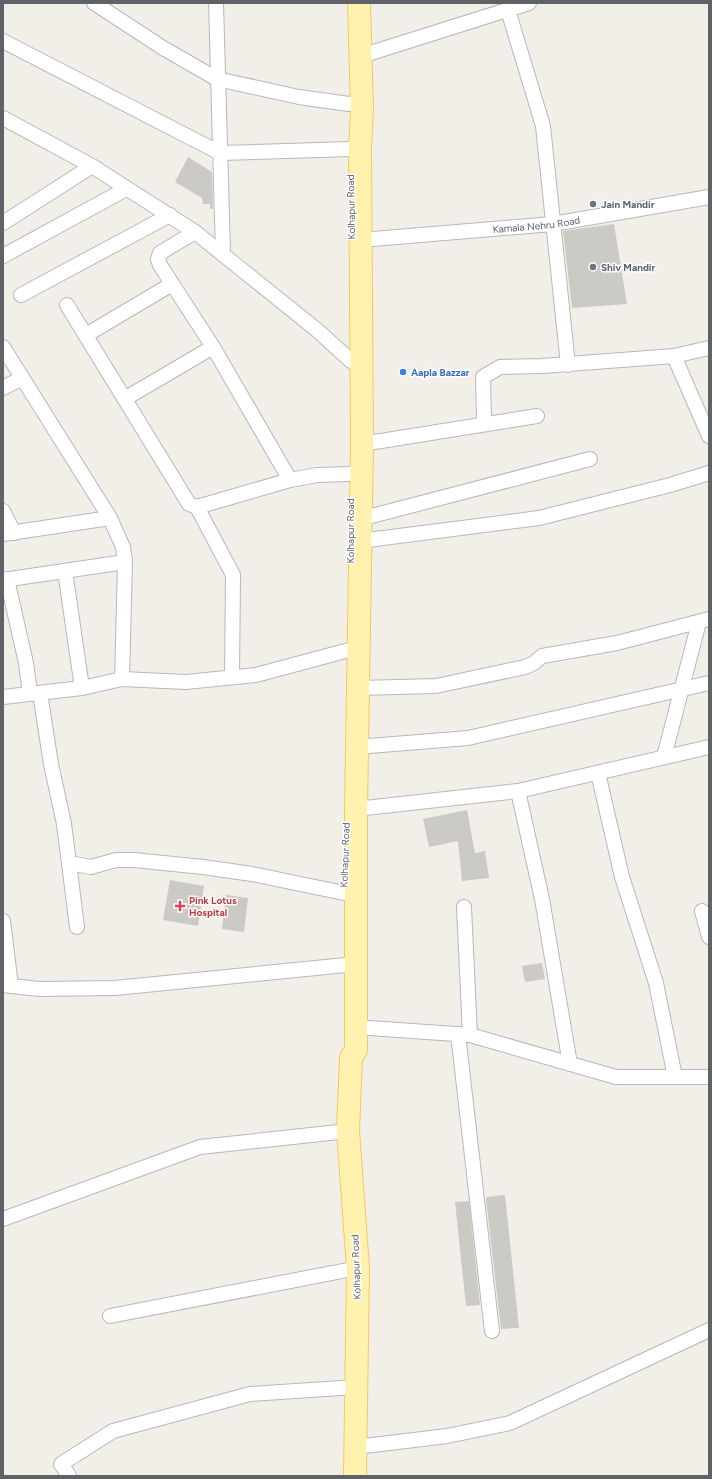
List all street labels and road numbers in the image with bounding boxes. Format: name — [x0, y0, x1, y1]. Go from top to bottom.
street label: Kolhapur Road — [344, 174, 358, 240]
street label: Kamala Nehru Road — [492, 213, 581, 236]
street label: Kolhapur Road — [344, 498, 357, 564]
street label: Kolhapur Road — [337, 822, 353, 888]
street label: Kolhapur Road — [348, 1234, 364, 1300]

